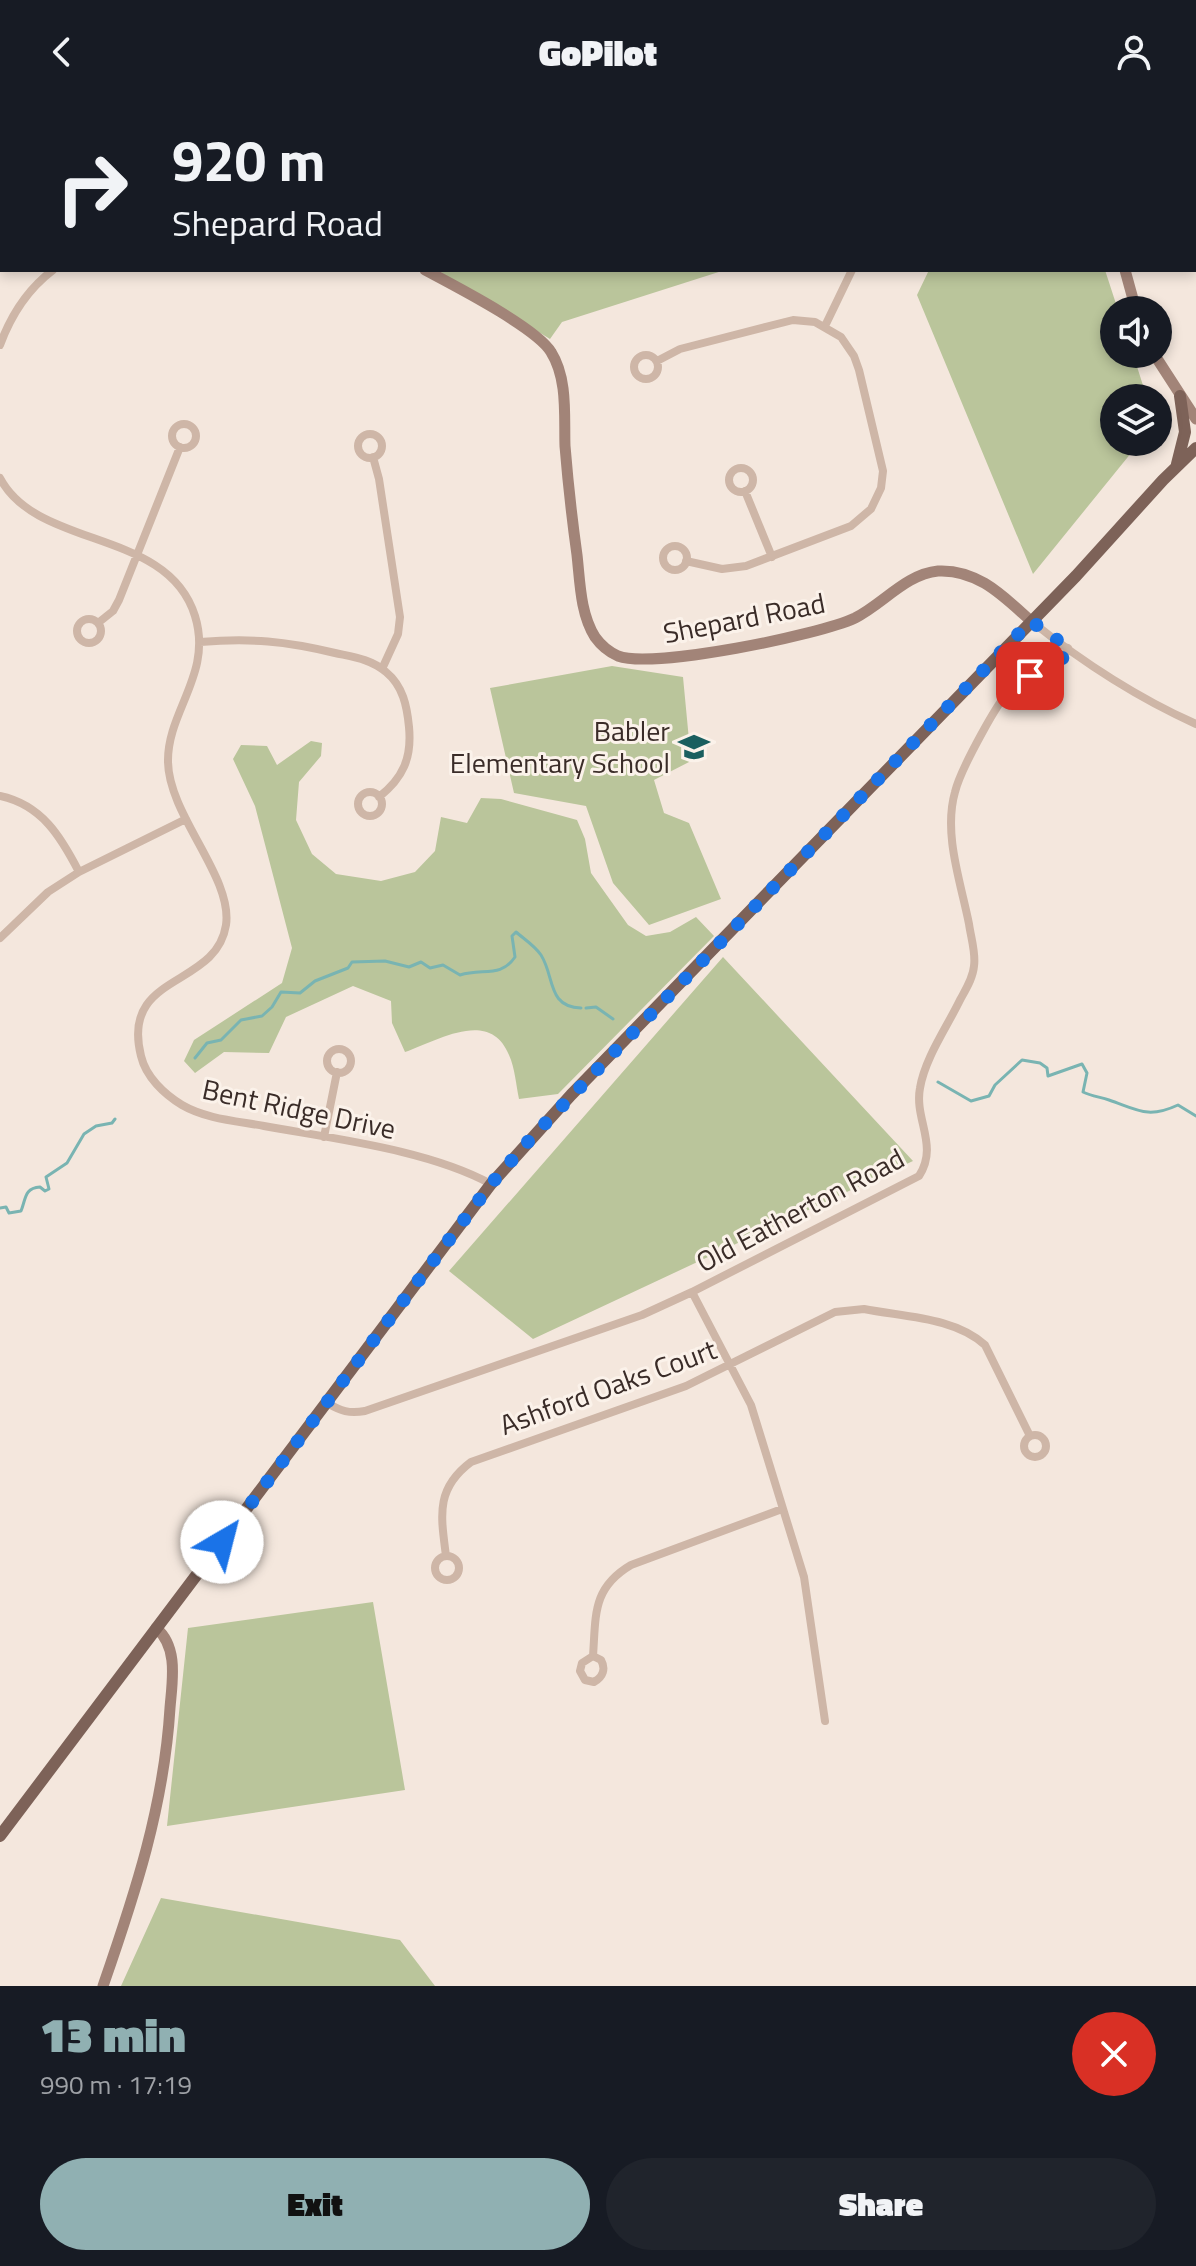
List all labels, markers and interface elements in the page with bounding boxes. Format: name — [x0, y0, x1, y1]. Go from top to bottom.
text: GoPilot — [539, 25, 657, 80]
icon: back — [40, 30, 84, 74]
icon: person — [1112, 30, 1156, 74]
text: 920 m — [172, 118, 325, 203]
icon: right — [40, 136, 144, 240]
text: Shepard Road — [172, 195, 383, 250]
map controls — [1100, 296, 1172, 456]
button: sound — [1100, 296, 1172, 368]
button: layers — [1100, 384, 1172, 456]
street label: Shepard Road — [659, 581, 829, 654]
pin — [996, 642, 1064, 710]
icon: arrive — [1008, 654, 1052, 698]
place label: Babler Elementary School — [450, 709, 670, 784]
school or university icon: Babler Elementary School — [677, 730, 711, 764]
street label: Bent Ridge Drive — [199, 1067, 400, 1150]
street label: Old Eatherton Road — [688, 1136, 912, 1283]
street label: Ashford Oaks Court — [493, 1327, 722, 1446]
position arrow — [180, 1500, 264, 1584]
text: 13 min — [40, 1998, 186, 2071]
button: close — [1072, 2012, 1156, 2096]
text: 990 m · 17:19 — [40, 2065, 192, 2104]
button: Exit — [40, 2158, 590, 2250]
button: Share — [606, 2158, 1156, 2250]

